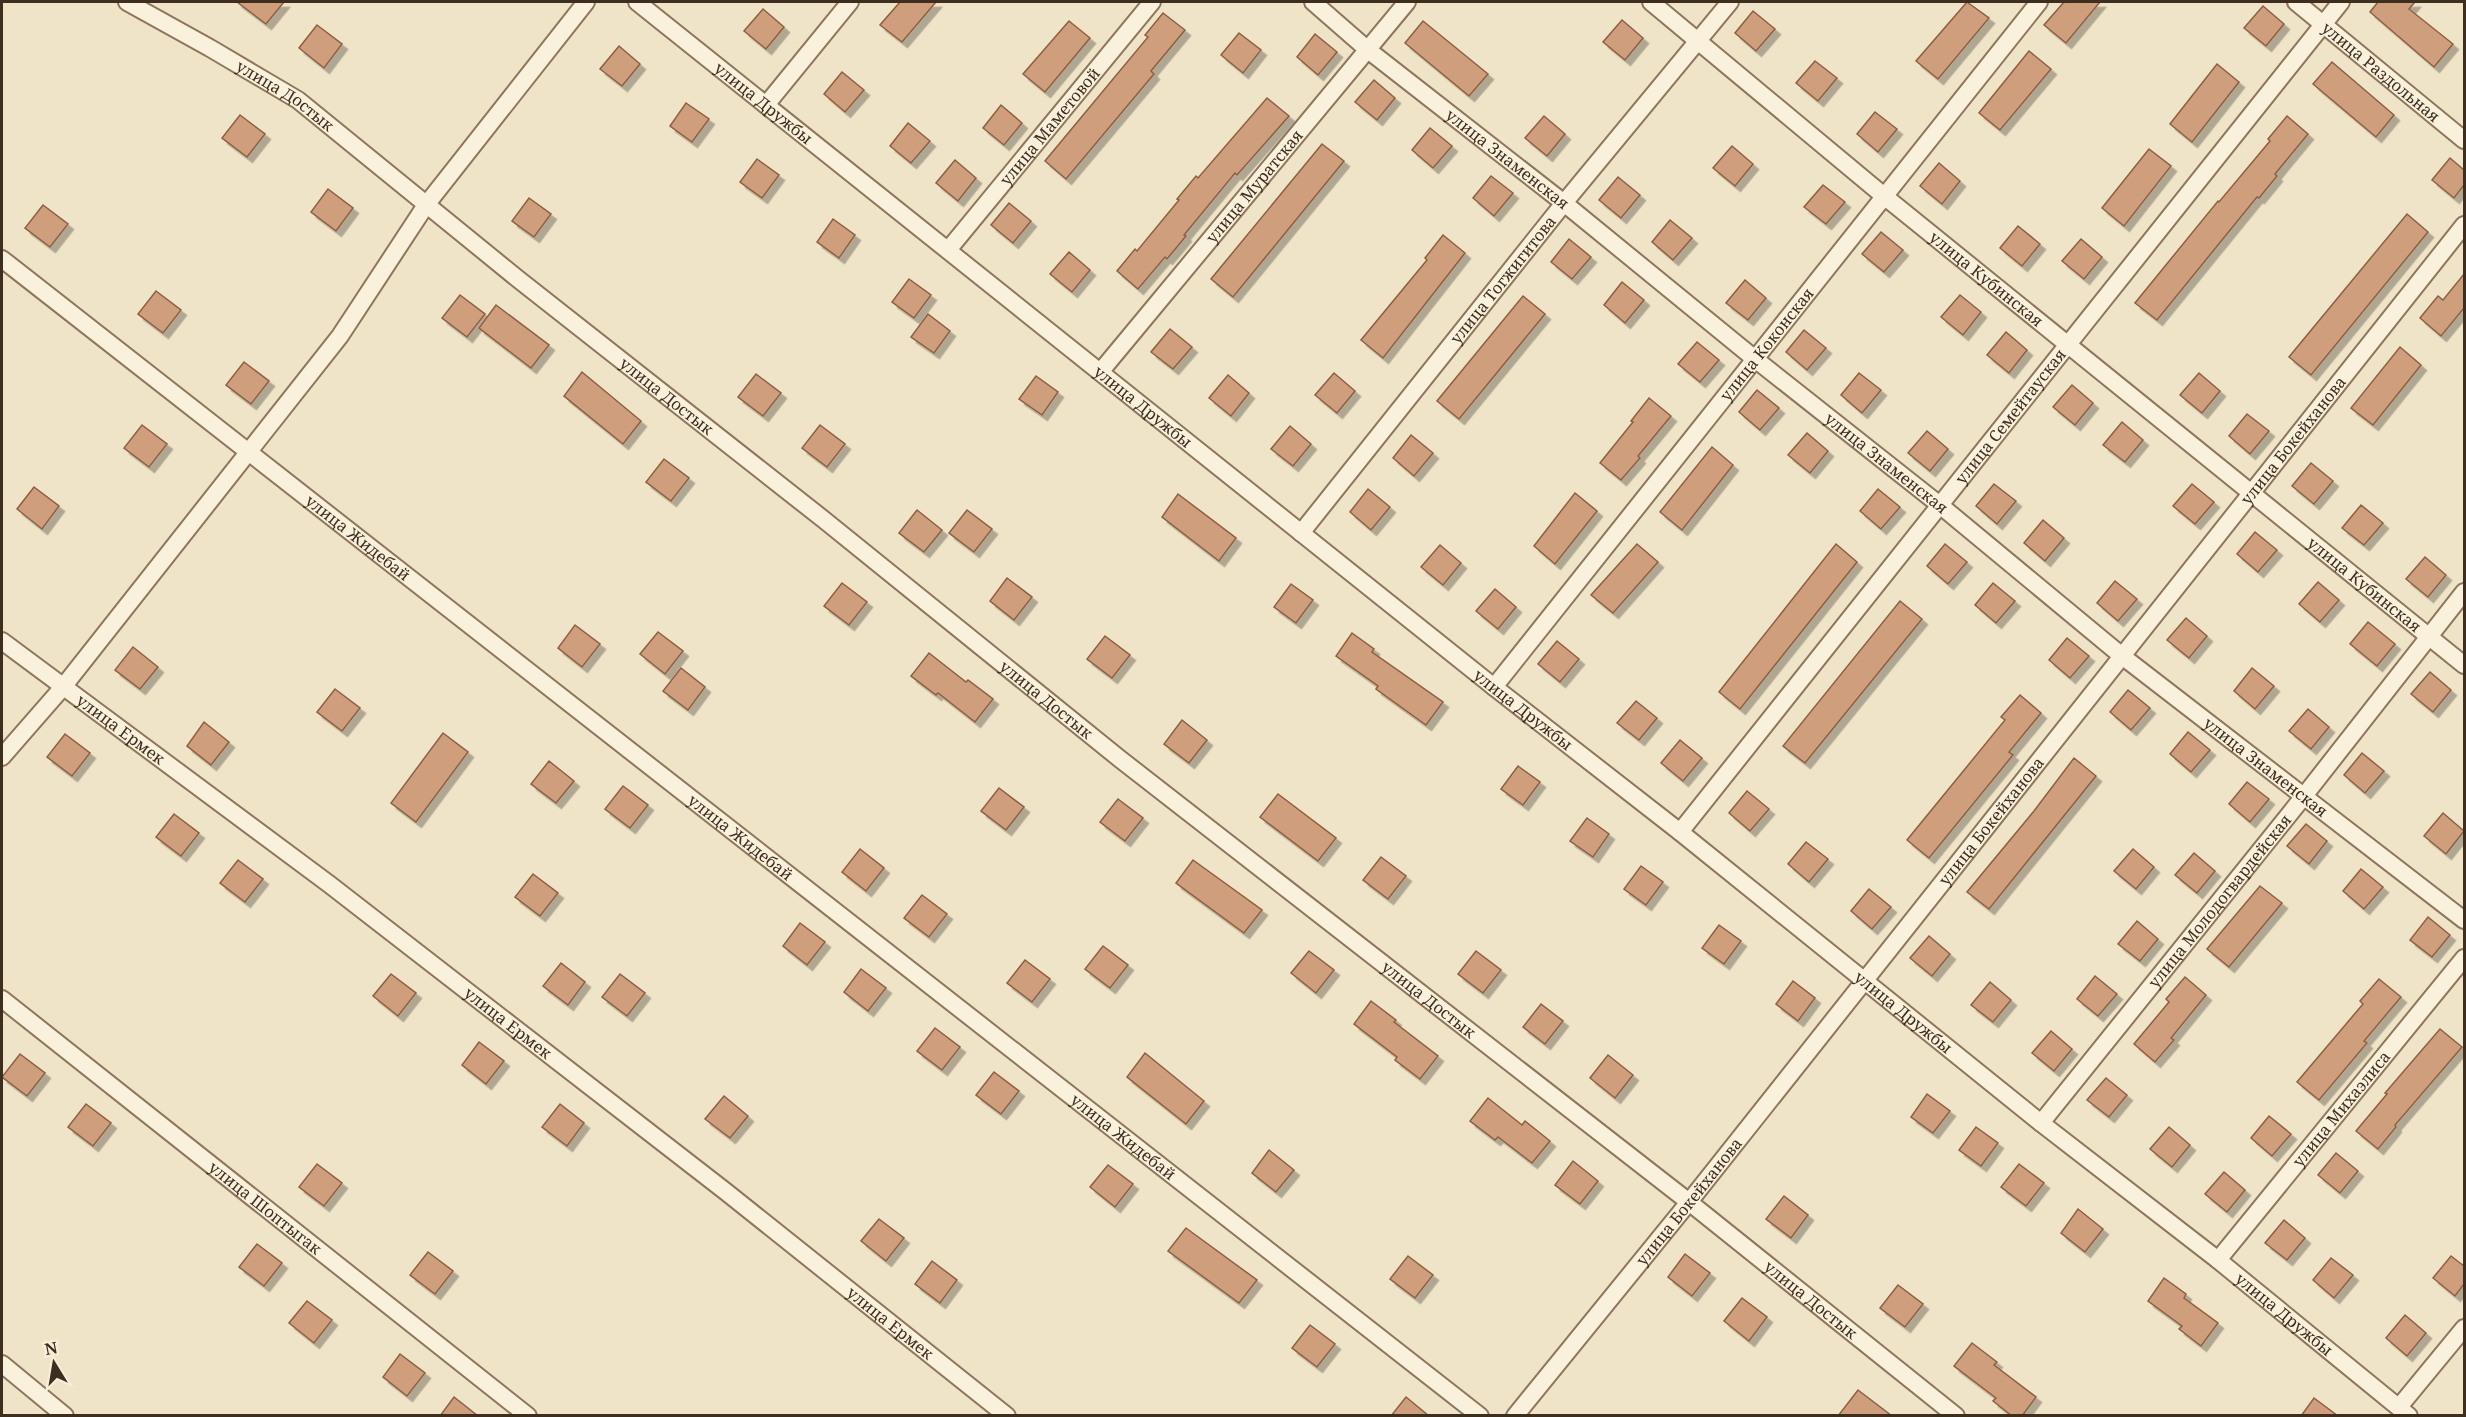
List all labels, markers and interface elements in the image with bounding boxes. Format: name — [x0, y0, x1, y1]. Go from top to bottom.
street label: улица Раздольная — [2317, 17, 2445, 127]
street label: улица Достык — [232, 55, 339, 136]
street label: улица Дружбы — [710, 57, 817, 149]
street label: улица Маметовой — [995, 63, 1105, 190]
street label: улица Знаменская — [1441, 104, 1574, 214]
street label: улица Муратская — [1201, 125, 1308, 248]
street label: улица Тогжигитова — [1445, 211, 1561, 348]
street label: улица Кубинская — [1925, 226, 2048, 332]
street label: улица Коконская — [1715, 283, 1819, 406]
street label: улица Семейтауская — [1950, 344, 2071, 489]
street label: улица Достык — [615, 352, 719, 440]
street label: улица Дружбы — [1089, 361, 1197, 453]
street label: улица Бокейханова — [2235, 372, 2351, 509]
street label: улица Знаменская — [1821, 408, 1953, 518]
street label: улица Жидебай — [301, 490, 415, 586]
street label: улица Кубинская — [2303, 532, 2426, 637]
street label: улица Достык — [995, 655, 1098, 744]
street label: улица Дружбы — [1469, 664, 1577, 755]
street label: улица Ермек — [72, 689, 170, 770]
street label: улица Знаменская — [2199, 712, 2332, 822]
street label: улица Бокейханова — [1933, 752, 2049, 890]
street label: улица Жидебай — [684, 789, 798, 885]
street label: улица Молодогвардейская — [2143, 809, 2296, 992]
street label: улица Достык — [1377, 956, 1481, 1043]
street label: улица Дружбы — [1850, 966, 1957, 1058]
street label: улица Ермек — [460, 982, 557, 1064]
street label: улица Михаэлиса — [2287, 1046, 2395, 1171]
street label: улица Жидебай — [1066, 1089, 1181, 1185]
street label: улица Бокейханова — [1631, 1133, 1747, 1270]
street label: улица Шоптыгак — [204, 1156, 327, 1260]
street label: улица Достык — [1760, 1256, 1863, 1344]
street label: улица Дружбы — [2231, 1268, 2338, 1361]
street label: улица Ермек — [842, 1282, 939, 1365]
north arrow — [24, 1333, 84, 1393]
text: N — [43, 1336, 60, 1360]

